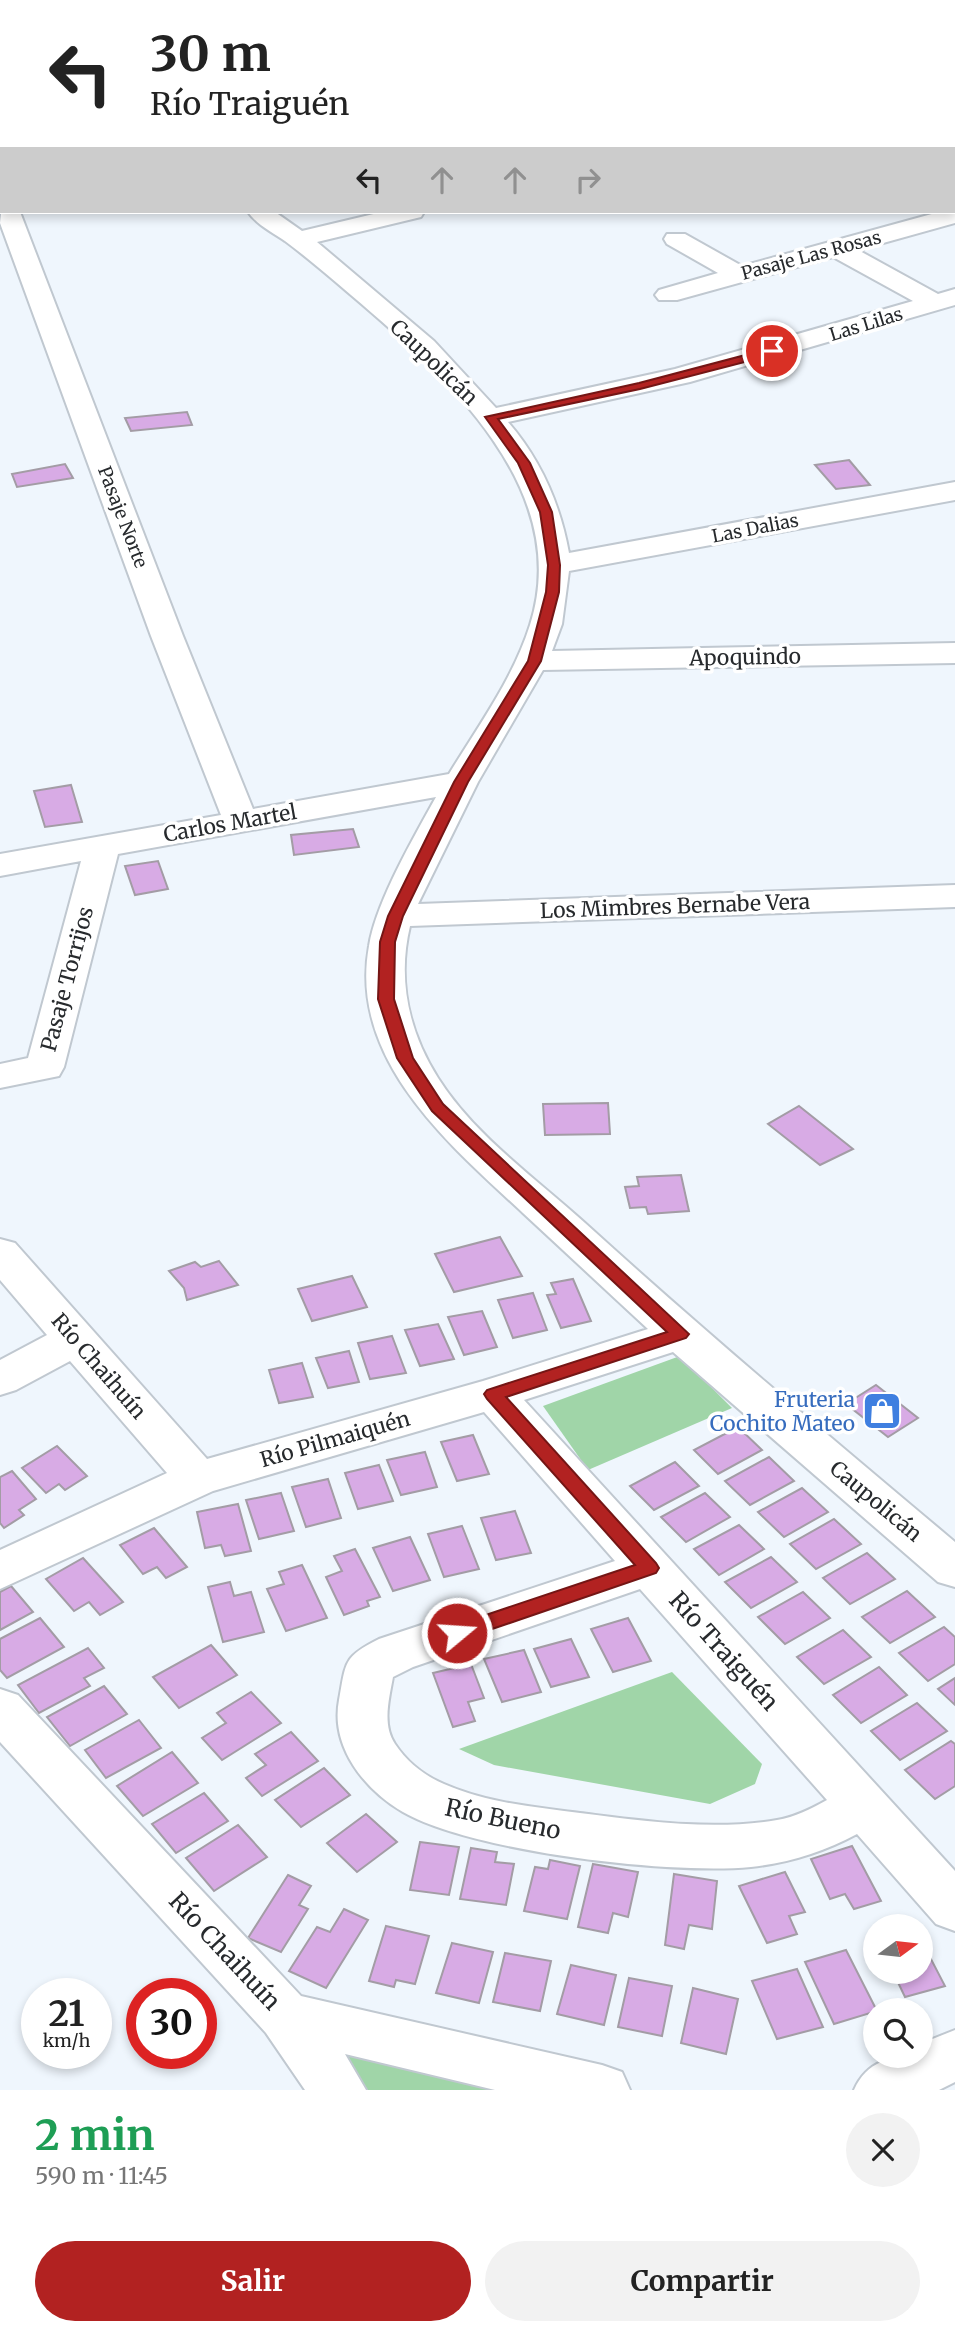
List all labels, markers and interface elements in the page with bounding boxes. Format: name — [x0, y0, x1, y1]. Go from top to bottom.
text: 30 m — [150, 23, 271, 84]
icon: left — [35, 28, 126, 119]
text: Río Traiguén — [150, 84, 349, 124]
icon: left — [350, 161, 388, 199]
icon: ahead — [423, 161, 461, 199]
icon: ahead — [496, 161, 534, 199]
icon: right — [569, 161, 607, 199]
street label: Pasaje Las Rosas — [739, 225, 884, 285]
street label: Las Lilas — [827, 302, 906, 346]
street label: Caupolicán — [384, 313, 484, 411]
pin — [742, 321, 802, 381]
icon: arrive — [753, 332, 791, 370]
street label: Pasaje Norte — [93, 463, 153, 571]
street label: Las Dalias — [710, 508, 800, 548]
street label: Apoquindo — [688, 643, 801, 671]
street label: Carlos Martel — [161, 798, 299, 848]
street label: Los Mimbres Bernabe Vera — [539, 888, 811, 924]
street label: Pasaje Torrijos — [35, 904, 99, 1054]
street label: Río Chaihuín — [46, 1308, 152, 1424]
place label: Fruteria Cochito Mateo — [710, 1386, 855, 1437]
shop icon: Fruteria Cochito Mateo — [861, 1390, 903, 1432]
street label: Río Pilmaiquén — [257, 1405, 413, 1473]
street label: Caupolicán — [824, 1455, 928, 1547]
street label: Río Traiguén — [662, 1585, 786, 1717]
position arrow — [420, 1596, 494, 1670]
street label: Río Bueno — [442, 1792, 564, 1846]
street label: Río Chaihuín — [162, 1886, 288, 2017]
north arrow — [863, 1914, 933, 1984]
map controls — [863, 1914, 933, 2068]
speed limit sign: 30 — [126, 1978, 217, 2069]
text: 21 — [49, 1992, 84, 2036]
button: search — [863, 1998, 933, 2068]
text: km/h — [43, 2029, 90, 2052]
text: 2 min — [35, 2109, 155, 2161]
button: close — [846, 2113, 920, 2187]
text: 590 m · 11:45 — [35, 2161, 168, 2190]
button: Salir — [35, 2241, 471, 2321]
button: Compartir — [485, 2241, 920, 2321]

